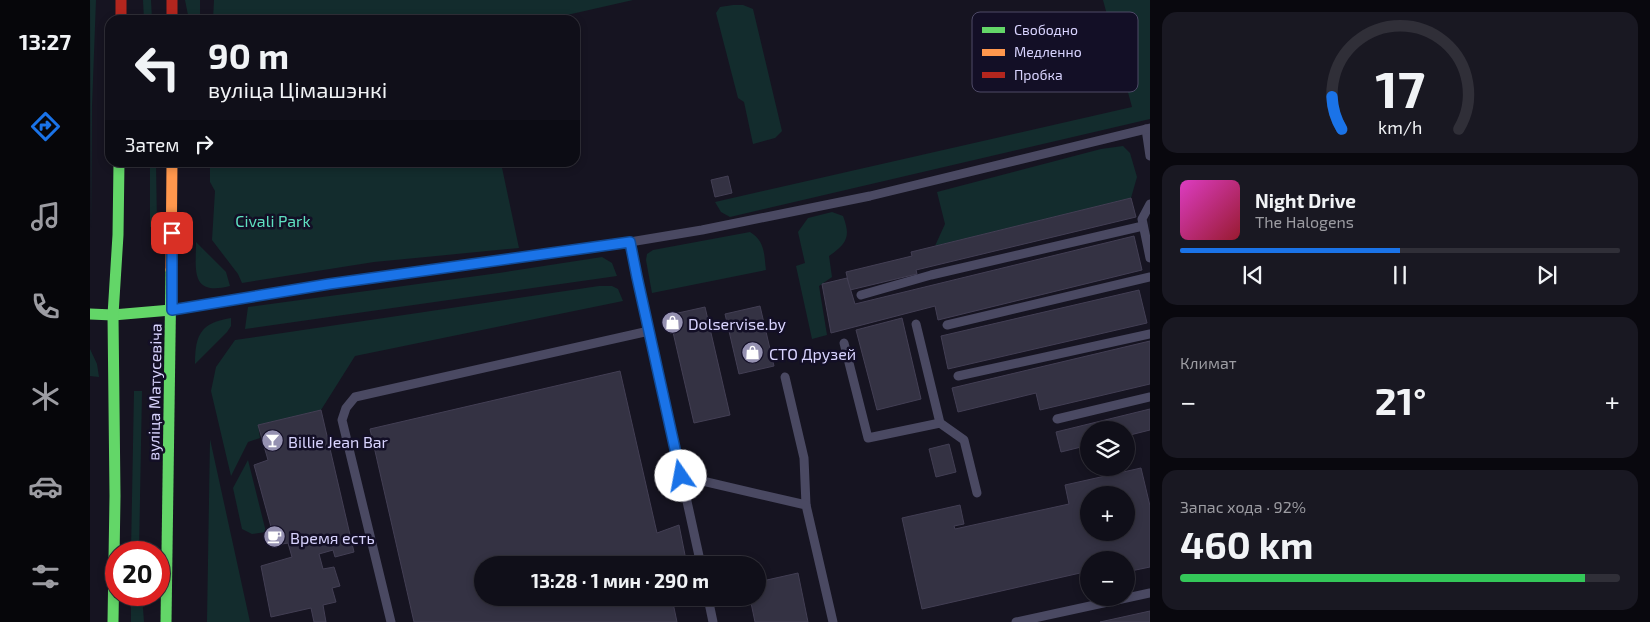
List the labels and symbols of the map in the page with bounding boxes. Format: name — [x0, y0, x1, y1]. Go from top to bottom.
legend — [972, 12, 1138, 92]
text: Свободно — [1014, 21, 1078, 38]
text: Медленно — [1014, 43, 1082, 60]
text: Пробка — [1014, 66, 1063, 83]
park label: Civali Park — [235, 211, 311, 230]
pin — [151, 212, 193, 254]
shop icon: Dolservise.by — [660, 311, 684, 335]
place label: Dolservise.by — [688, 314, 786, 333]
street label: вуліца Матусевіча — [143, 323, 166, 461]
shop icon: СТО Друзей — [741, 341, 765, 365]
place label: СТО Друзей — [769, 344, 856, 364]
bar icon: Billie Jean Bar — [260, 429, 284, 453]
place label: Billie Jean Bar — [288, 432, 389, 451]
position arrow — [654, 449, 706, 501]
cafe icon: Время есть — [262, 525, 286, 549]
place label: Время есть — [290, 528, 375, 547]
speed limit sign: 20 — [105, 541, 170, 606]

